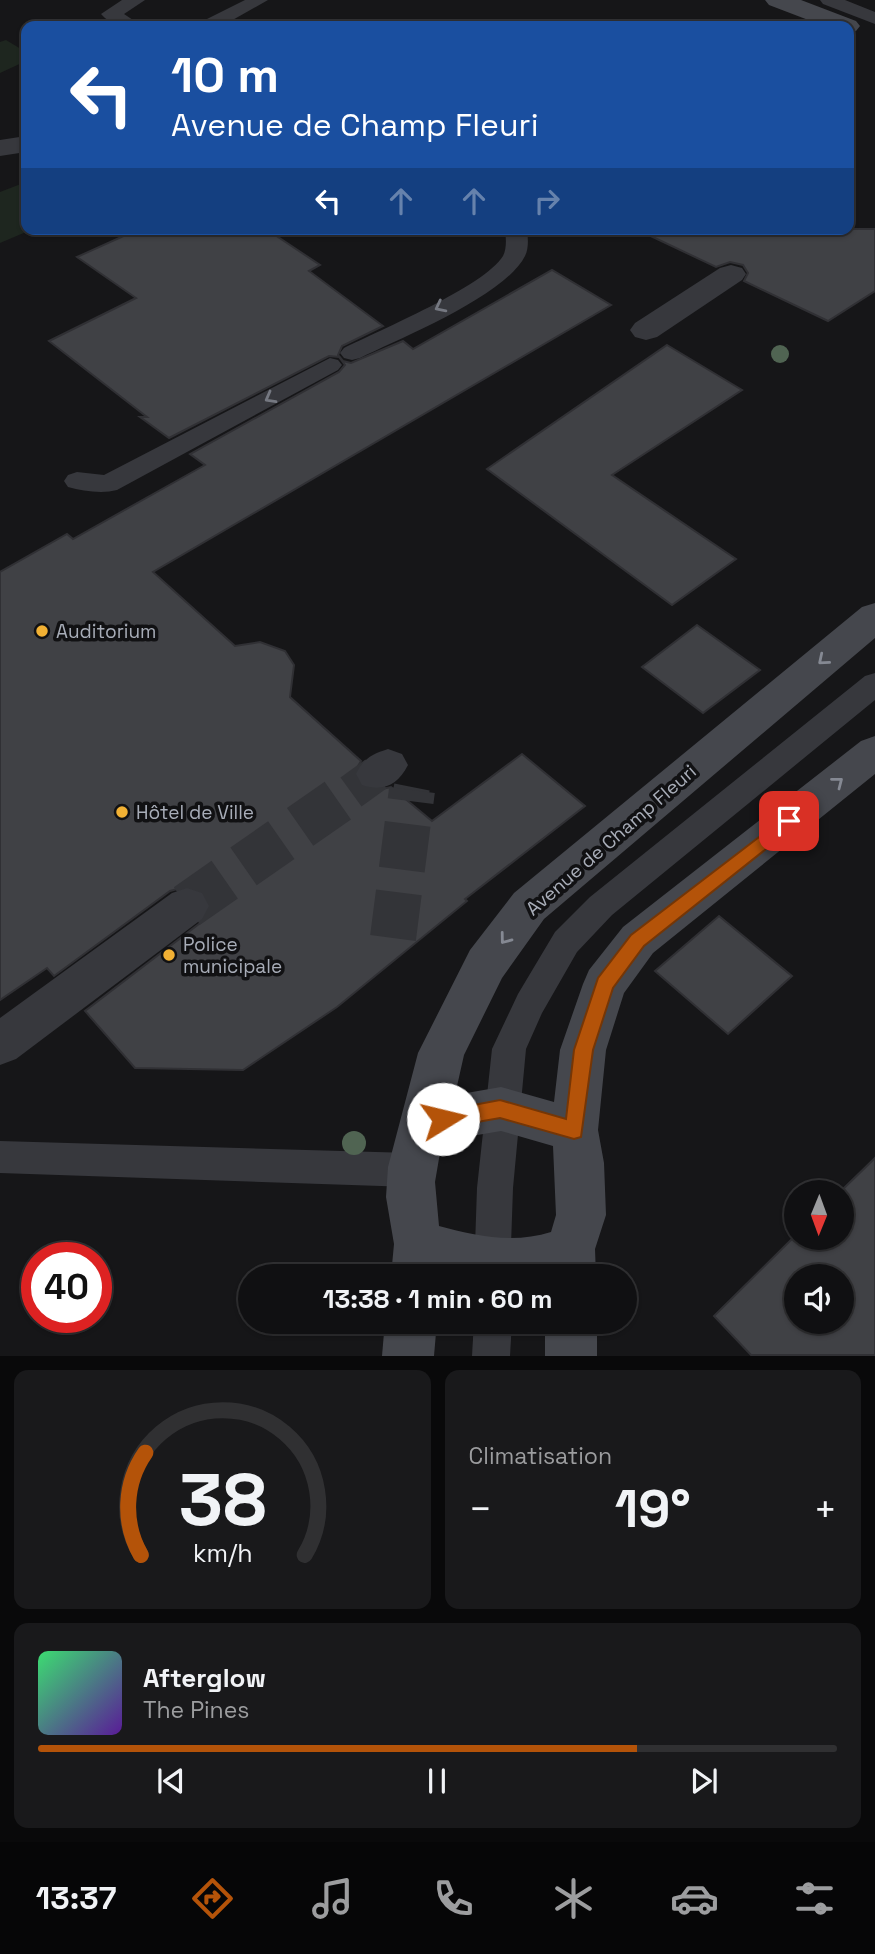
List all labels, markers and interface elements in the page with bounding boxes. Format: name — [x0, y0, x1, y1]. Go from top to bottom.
text: 10 m — [171, 44, 279, 106]
icon: left — [56, 49, 147, 140]
text: Avenue de Champ Fleuri — [171, 105, 538, 145]
icon: left — [309, 182, 347, 220]
icon: ahead — [382, 182, 420, 220]
icon: ahead — [455, 182, 493, 220]
icon: right — [528, 182, 566, 220]
one-way arrow — [435, 298, 447, 312]
one-way arrow — [264, 390, 277, 403]
place label: Auditorium — [56, 619, 156, 644]
marker: Auditorium — [34, 623, 50, 639]
one-way arrow — [818, 652, 831, 664]
street label: Avenue de Champ Fleuri — [520, 759, 702, 921]
one-way arrow — [830, 777, 842, 790]
pin — [759, 791, 819, 851]
place label: Hôtel de Ville — [136, 800, 254, 825]
icon: arrive — [770, 802, 808, 840]
marker: Hôtel de Ville — [114, 804, 130, 820]
one-way arrow — [501, 931, 513, 944]
place label: Police municipale — [183, 932, 282, 979]
marker: Police municipale — [161, 947, 177, 963]
position arrow — [406, 1082, 480, 1156]
north arrow — [784, 1180, 854, 1250]
map controls — [784, 1180, 854, 1334]
speed limit sign: 40 — [21, 1242, 112, 1333]
button: sound — [784, 1264, 854, 1334]
text: 13:38 · 1 min · 60 m — [323, 1282, 552, 1316]
text: Climatisation — [469, 1441, 612, 1471]
text: 38 — [178, 1454, 266, 1547]
text: 19° — [615, 1476, 691, 1542]
text: − — [469, 1485, 492, 1533]
text: + — [813, 1485, 837, 1533]
text: km/h — [192, 1537, 252, 1569]
text: Afterglow — [143, 1661, 266, 1695]
text: The Pines — [143, 1695, 249, 1725]
icon: previous — [152, 1762, 190, 1800]
icon: pause — [418, 1762, 456, 1800]
icon: next — [685, 1762, 723, 1800]
icon: directions — [188, 1874, 237, 1923]
icon: music — [308, 1874, 357, 1923]
icon: phone — [429, 1874, 478, 1923]
icon: climate — [549, 1874, 598, 1923]
icon: car — [670, 1874, 719, 1923]
icon: filters — [790, 1874, 839, 1923]
text: 13:37 — [36, 1878, 116, 1918]

